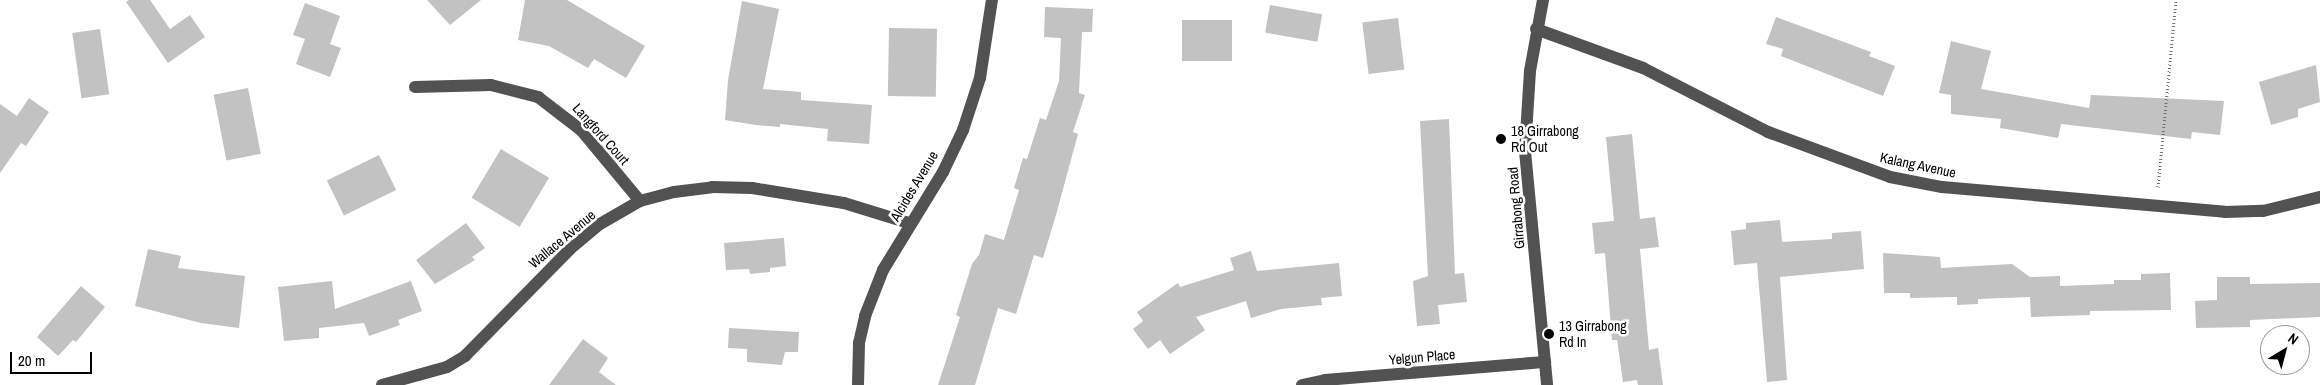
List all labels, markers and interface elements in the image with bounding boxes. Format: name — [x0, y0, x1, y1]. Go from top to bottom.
street label: Langford Court — [569, 100, 633, 168]
place label: 18 Girrabong Rd Out — [1511, 123, 1579, 156]
marker: 18 Girrabong Rd Out — [1495, 133, 1507, 145]
street label: Alcides Avenue — [886, 148, 942, 224]
street label: Kalang Avenue — [1878, 149, 1958, 181]
street label: Girrabong Road — [1504, 166, 1528, 250]
street label: Wallace Avenue — [525, 206, 599, 272]
place label: 13 Girrabong Rd In — [1559, 318, 1627, 351]
north arrow — [2260, 325, 2310, 375]
marker: 13 Girrabong Rd In — [1543, 328, 1555, 340]
text: N — [2285, 329, 2302, 348]
scale bar — [12, 342, 95, 374]
street label: Yelgun Place — [1388, 346, 1456, 368]
text: 20 m — [18, 350, 45, 371]

